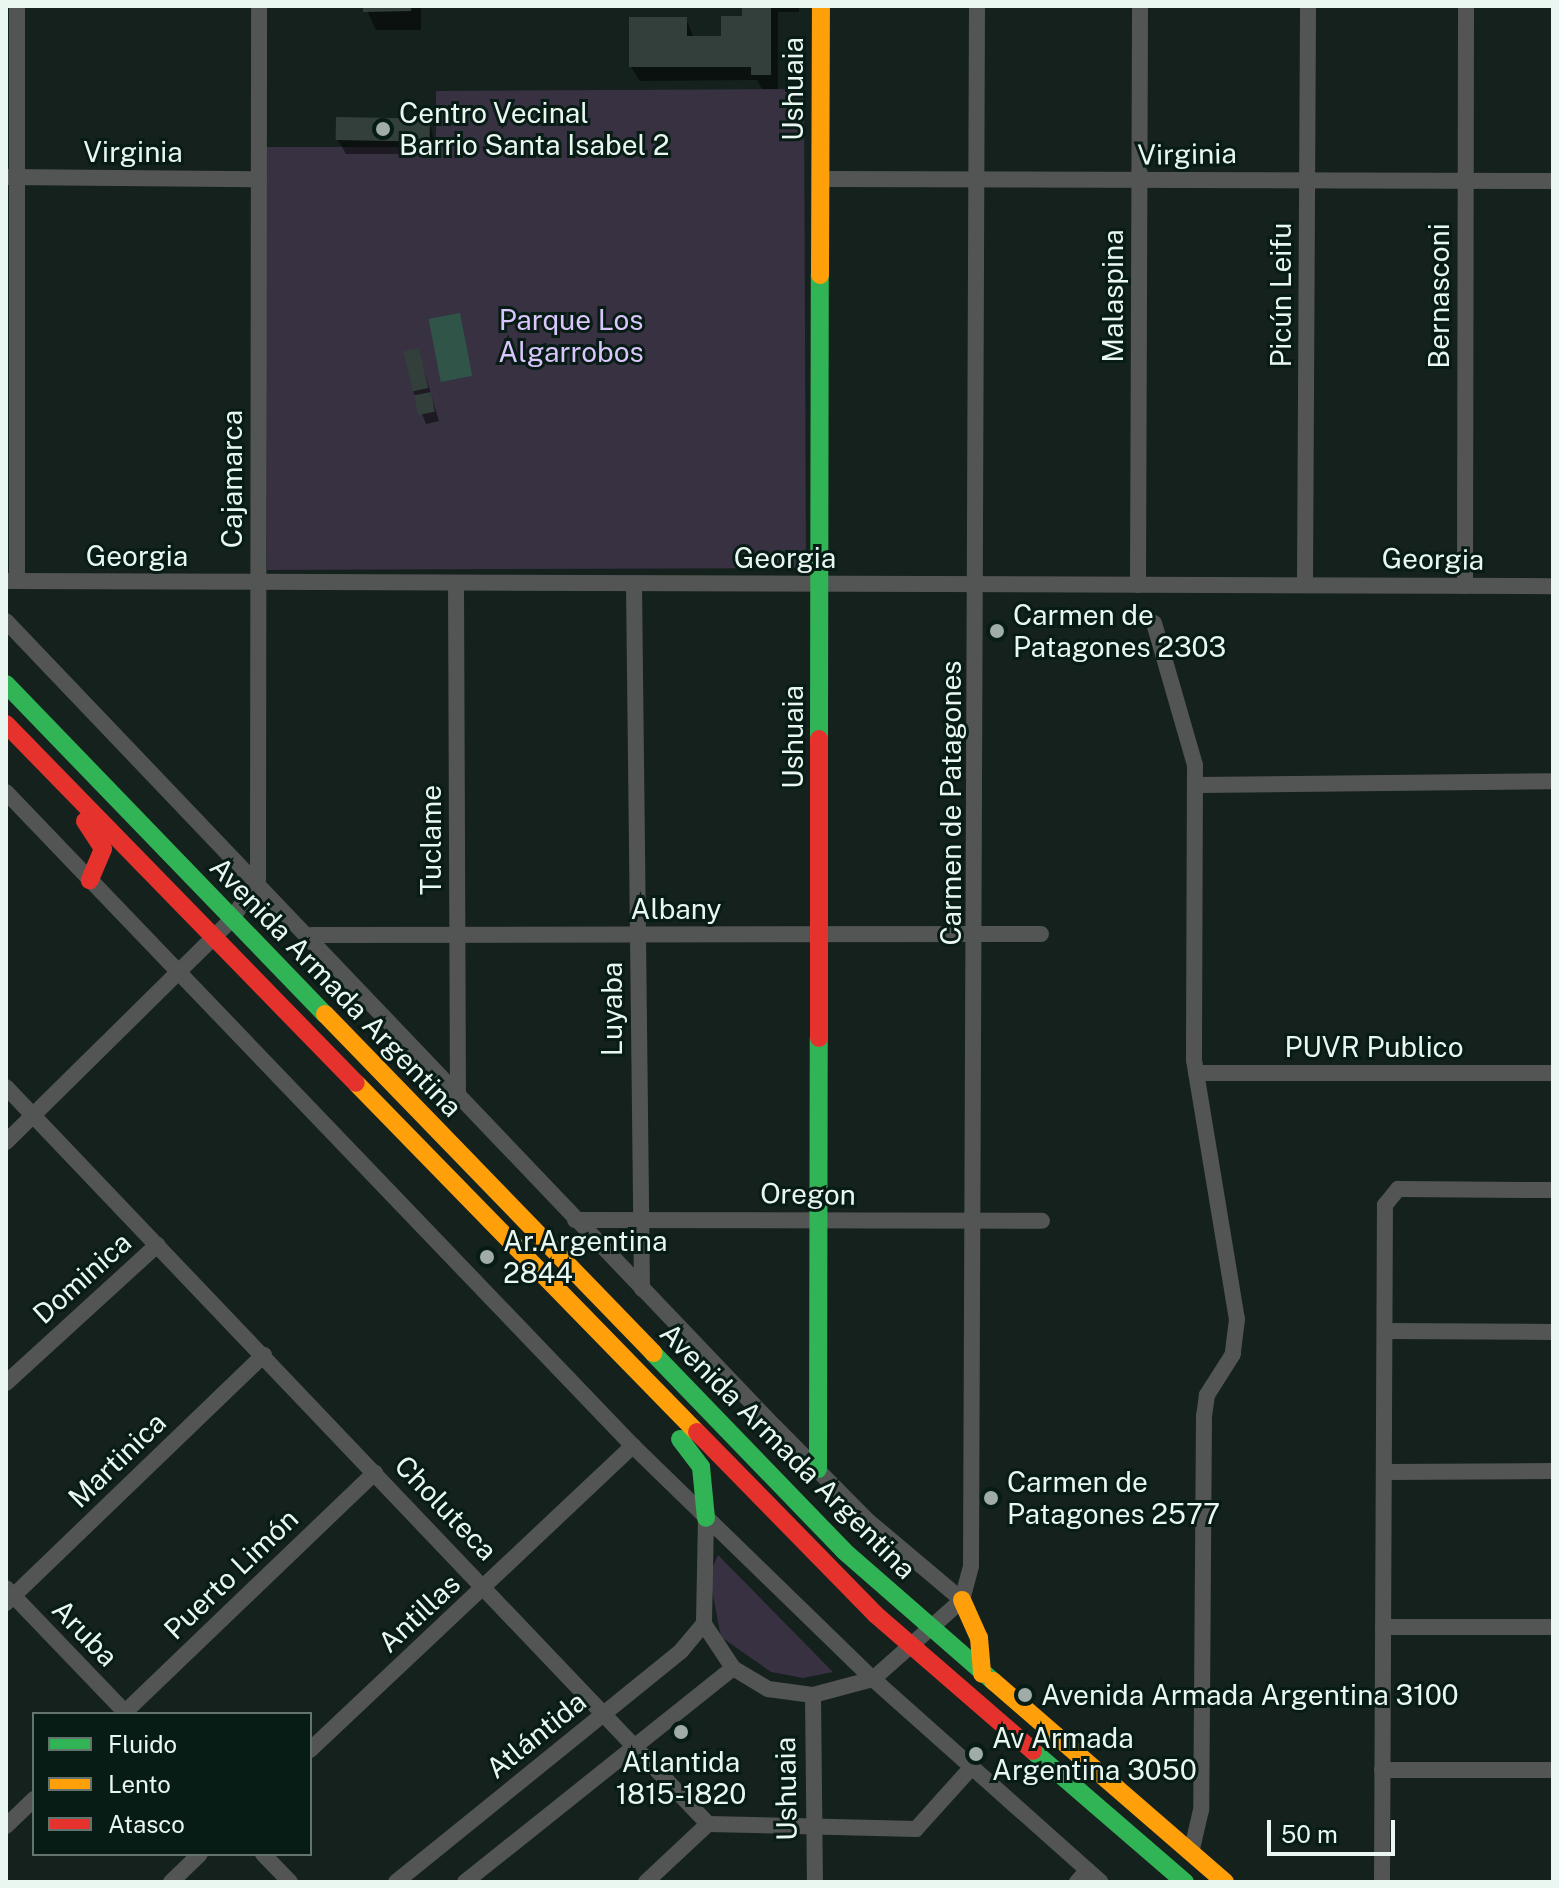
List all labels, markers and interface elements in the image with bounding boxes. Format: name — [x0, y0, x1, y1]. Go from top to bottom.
street label: Ushuaia — [776, 37, 810, 141]
place label: Centro Vecinal Barrio Santa Isabel 2 — [399, 96, 670, 162]
marker: Centro Vecinal Barrio Santa Isabel 2 — [374, 120, 392, 138]
street label: Virginia — [83, 135, 183, 169]
street label: Virginia — [1137, 136, 1237, 172]
street label: Picún Leifu — [1264, 222, 1298, 368]
street label: Bernasconi — [1422, 223, 1456, 369]
street label: Malaspina — [1096, 229, 1130, 363]
park label: Parque Los Algarrobos — [498, 303, 644, 369]
street label: Cajamarca — [215, 410, 249, 548]
street label: Georgia — [86, 539, 188, 573]
street label: Georgia — [734, 541, 836, 575]
street label: Georgia — [1381, 541, 1485, 577]
place label: Carmen de Patagones 2303 — [1013, 598, 1226, 664]
marker: Carmen de Patagones 2303 — [988, 622, 1006, 640]
street label: Carmen de Patagones — [934, 660, 968, 946]
street label: Ushuaia — [776, 685, 810, 789]
street label: Tuclame — [414, 785, 448, 895]
street label: Avenida Armada Argentina — [203, 850, 469, 1124]
street label: Albany — [631, 892, 721, 926]
street label: Luyaba — [595, 962, 629, 1056]
street label: PUVR Publico — [1284, 1030, 1464, 1064]
street label: Oregon — [760, 1176, 856, 1212]
place label: Ar.Argentina 2844 — [503, 1224, 667, 1290]
street label: Dominica — [26, 1225, 138, 1331]
marker: Ar.Argentina 2844 — [478, 1248, 496, 1266]
street label: Avenida Armada Argentina — [653, 1316, 923, 1586]
street label: Martinica — [61, 1405, 173, 1515]
street label: Choluteca — [388, 1449, 504, 1567]
place label: Carmen de Patagones 2577 — [1007, 1465, 1220, 1531]
marker: Carmen de Patagones 2577 — [982, 1489, 1000, 1507]
street label: Puerto Limón — [157, 1502, 305, 1646]
street label: Antillas — [371, 1567, 467, 1659]
street label: Aruba — [45, 1593, 125, 1673]
place label: Avenida Armada Argentina 3100 — [1041, 1678, 1459, 1712]
street label: Atlántida — [479, 1685, 593, 1785]
marker: Avenida Armada Argentina 3100 — [1016, 1686, 1034, 1704]
legend — [32, 1712, 312, 1856]
place label: Av Armada Argentina 3050 — [992, 1721, 1197, 1787]
marker: Atlantida 1815-1820 — [672, 1723, 690, 1741]
text: Fluido — [108, 1730, 177, 1758]
street label: Ushuaia — [768, 1737, 804, 1841]
place label: Atlantida 1815-1820 — [616, 1745, 746, 1811]
marker: Av Armada Argentina 3050 — [967, 1745, 985, 1763]
text: Lento — [108, 1770, 171, 1798]
scale bar — [1271, 1804, 1399, 1854]
text: Atasco — [108, 1810, 185, 1838]
text: 50 m — [1281, 1820, 1338, 1848]

